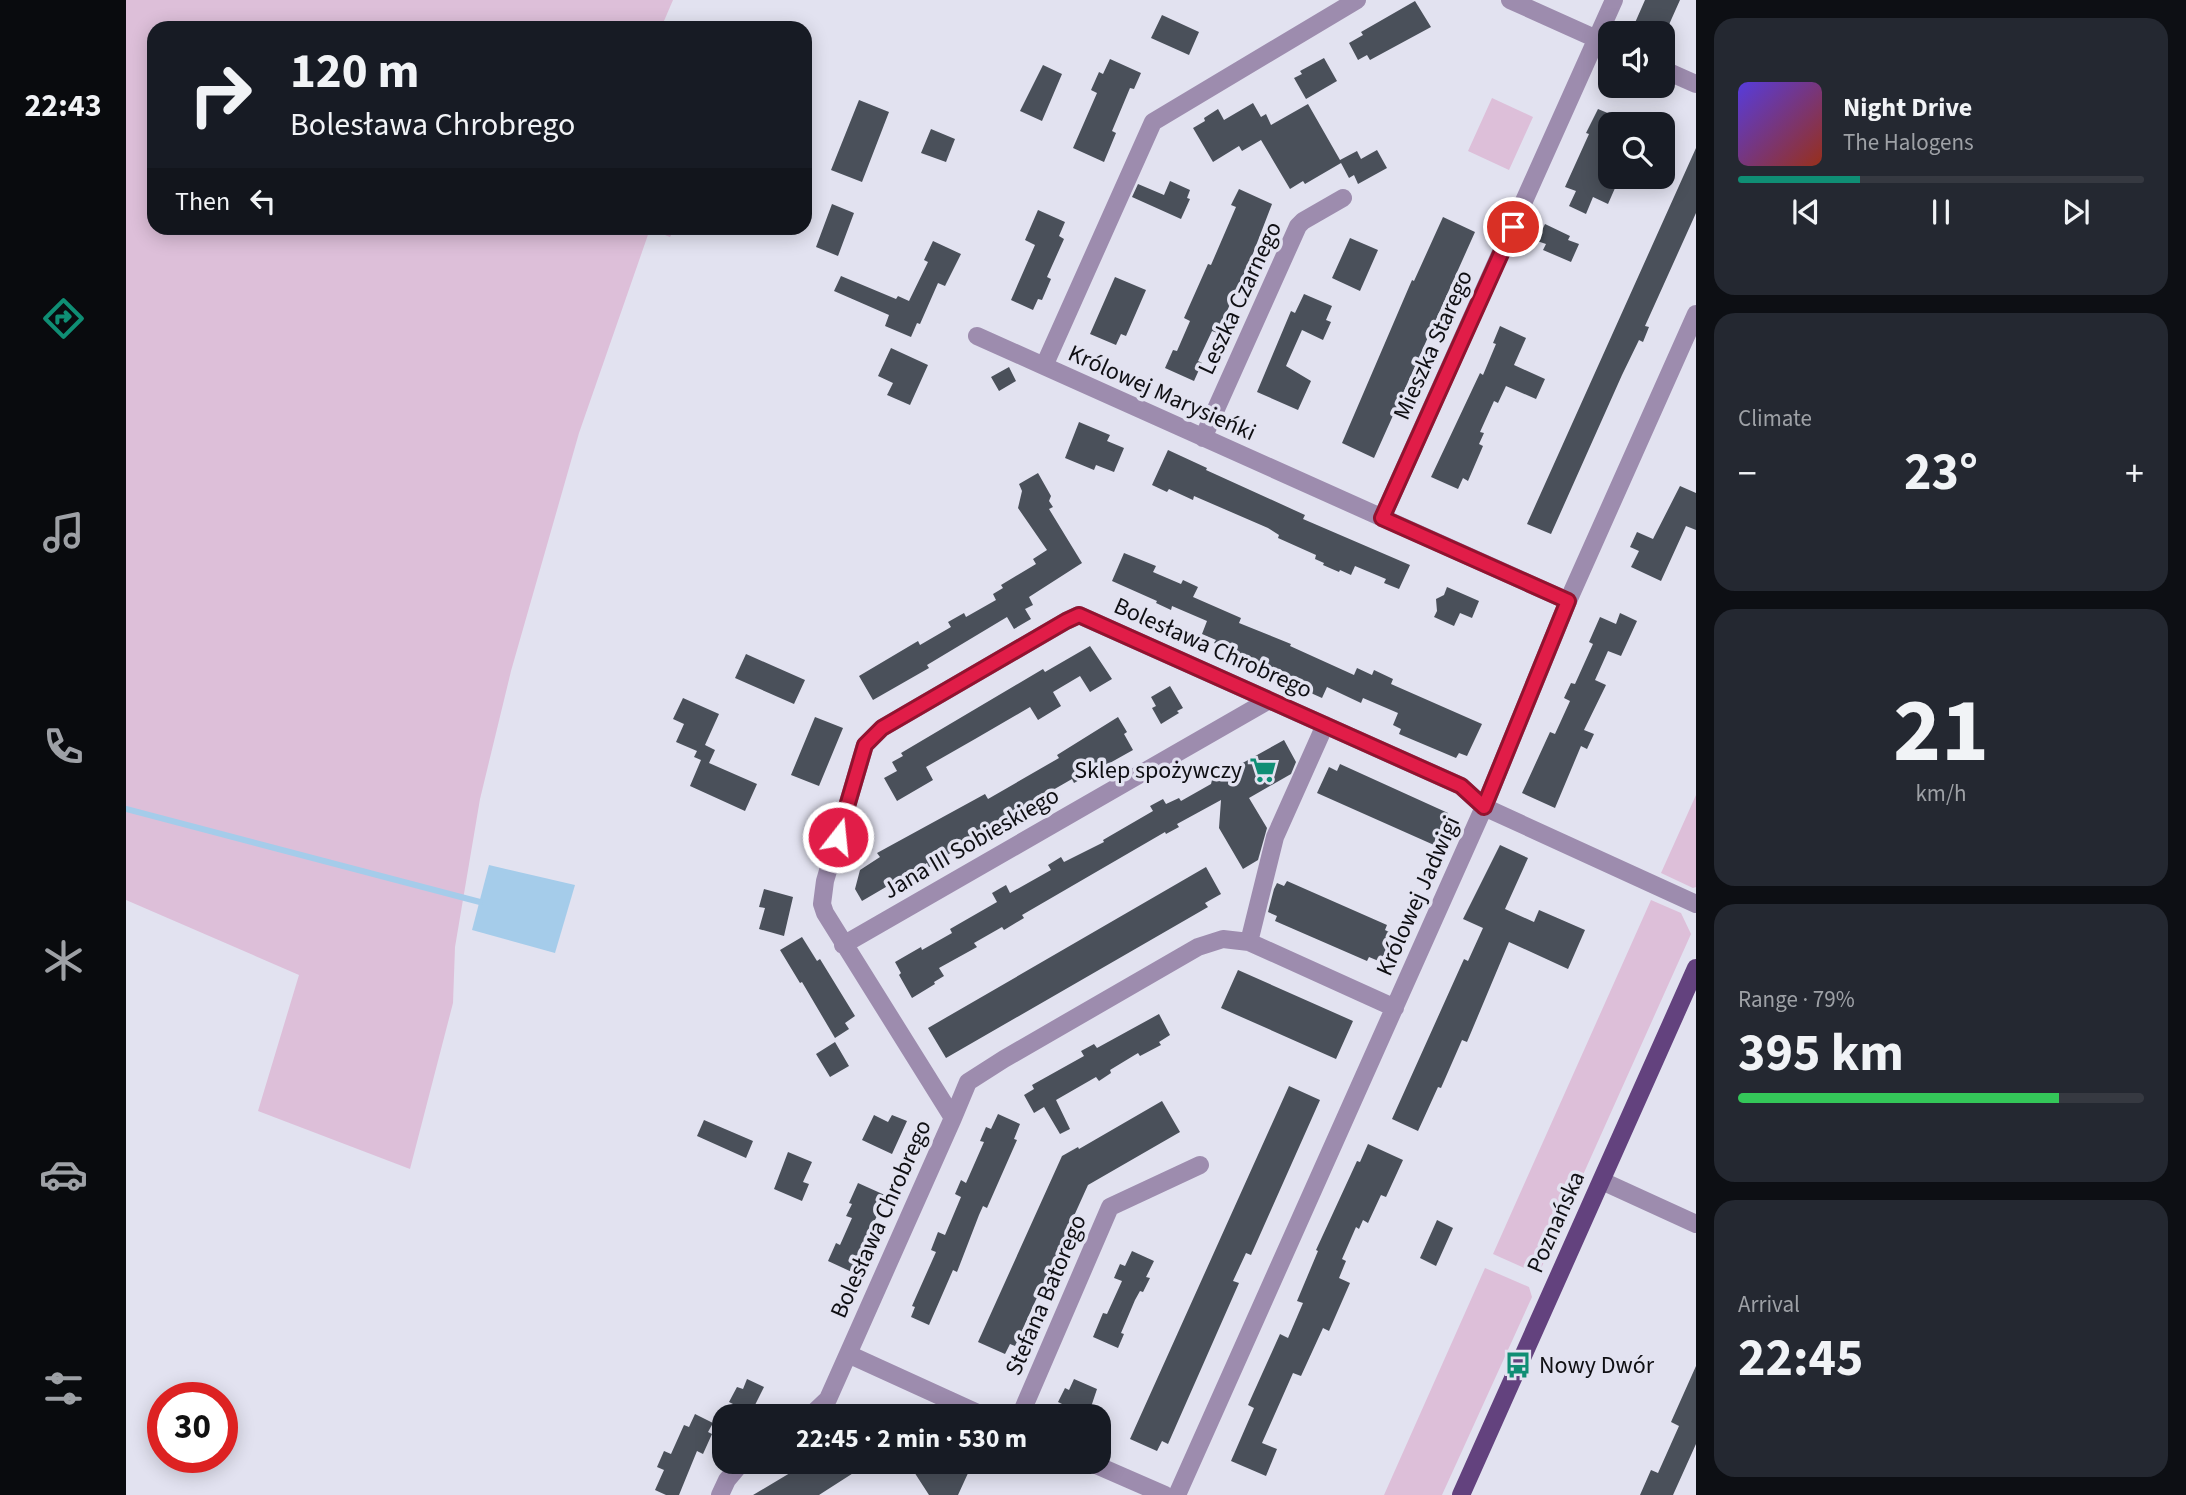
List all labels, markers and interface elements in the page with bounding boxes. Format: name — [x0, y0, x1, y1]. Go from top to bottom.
map controls — [1598, 21, 1675, 189]
button: sound — [1598, 21, 1675, 98]
text: 120 m — [290, 37, 419, 107]
icon: right — [175, 49, 266, 140]
text: 22:43 — [24, 83, 102, 129]
text: Night Drive — [1843, 89, 1972, 126]
text: Bolesława Chrobrego — [290, 102, 575, 148]
button: search — [1598, 112, 1675, 189]
text: The Halogens — [1843, 126, 1974, 159]
icon: left — [244, 182, 282, 220]
text: Then — [175, 183, 230, 220]
icon: previous — [1787, 193, 1825, 231]
icon: pause — [1922, 193, 1960, 231]
icon: next — [2057, 193, 2095, 231]
pin — [1483, 197, 1543, 257]
icon: arrive — [1494, 208, 1532, 246]
street label: Leszka Czarnego — [1189, 216, 1291, 380]
street label: Mieszka Starego — [1384, 265, 1482, 425]
icon: directions — [39, 294, 88, 343]
street label: Królowej Marysieńki — [1062, 336, 1262, 450]
text: Climate — [1738, 402, 1812, 435]
text: 23° — [1904, 436, 1978, 510]
text: − — [1738, 447, 1757, 501]
text: + — [2125, 447, 2144, 501]
icon: music — [39, 508, 88, 557]
street label: Bolesława Chrobrego — [1108, 588, 1318, 708]
text: 21 — [1893, 667, 1989, 796]
icon: phone — [39, 722, 88, 771]
place label: Sklep spożywczy — [1074, 753, 1242, 788]
supermarket icon: Sklep spożywczy — [1248, 755, 1278, 785]
text: km/h — [1915, 777, 1967, 810]
street label: Jana III Sobieskiego — [876, 778, 1066, 908]
position arrow — [801, 800, 875, 874]
street label: Królowej Jadwigi — [1367, 810, 1469, 982]
icon: climate — [39, 936, 88, 985]
text: Range · 79% — [1738, 983, 1855, 1016]
text: 395 km — [1738, 1017, 1904, 1091]
street label: Bolesława Chrobrego — [821, 1114, 941, 1324]
icon: car — [39, 1150, 88, 1199]
street label: Poznańska — [1518, 1165, 1594, 1279]
street label: Stefana Batorego — [996, 1209, 1096, 1381]
text: Arrival — [1738, 1288, 1800, 1321]
text: 22:45 — [1738, 1322, 1863, 1396]
place label: Nowy Dwór — [1539, 1348, 1655, 1383]
bus stop icon: Nowy Dwór — [1503, 1350, 1533, 1380]
icon: filters — [39, 1364, 88, 1413]
speed limit sign: 30 — [147, 1382, 238, 1473]
text: 22:45 · 2 min · 530 m — [796, 1420, 1027, 1457]

